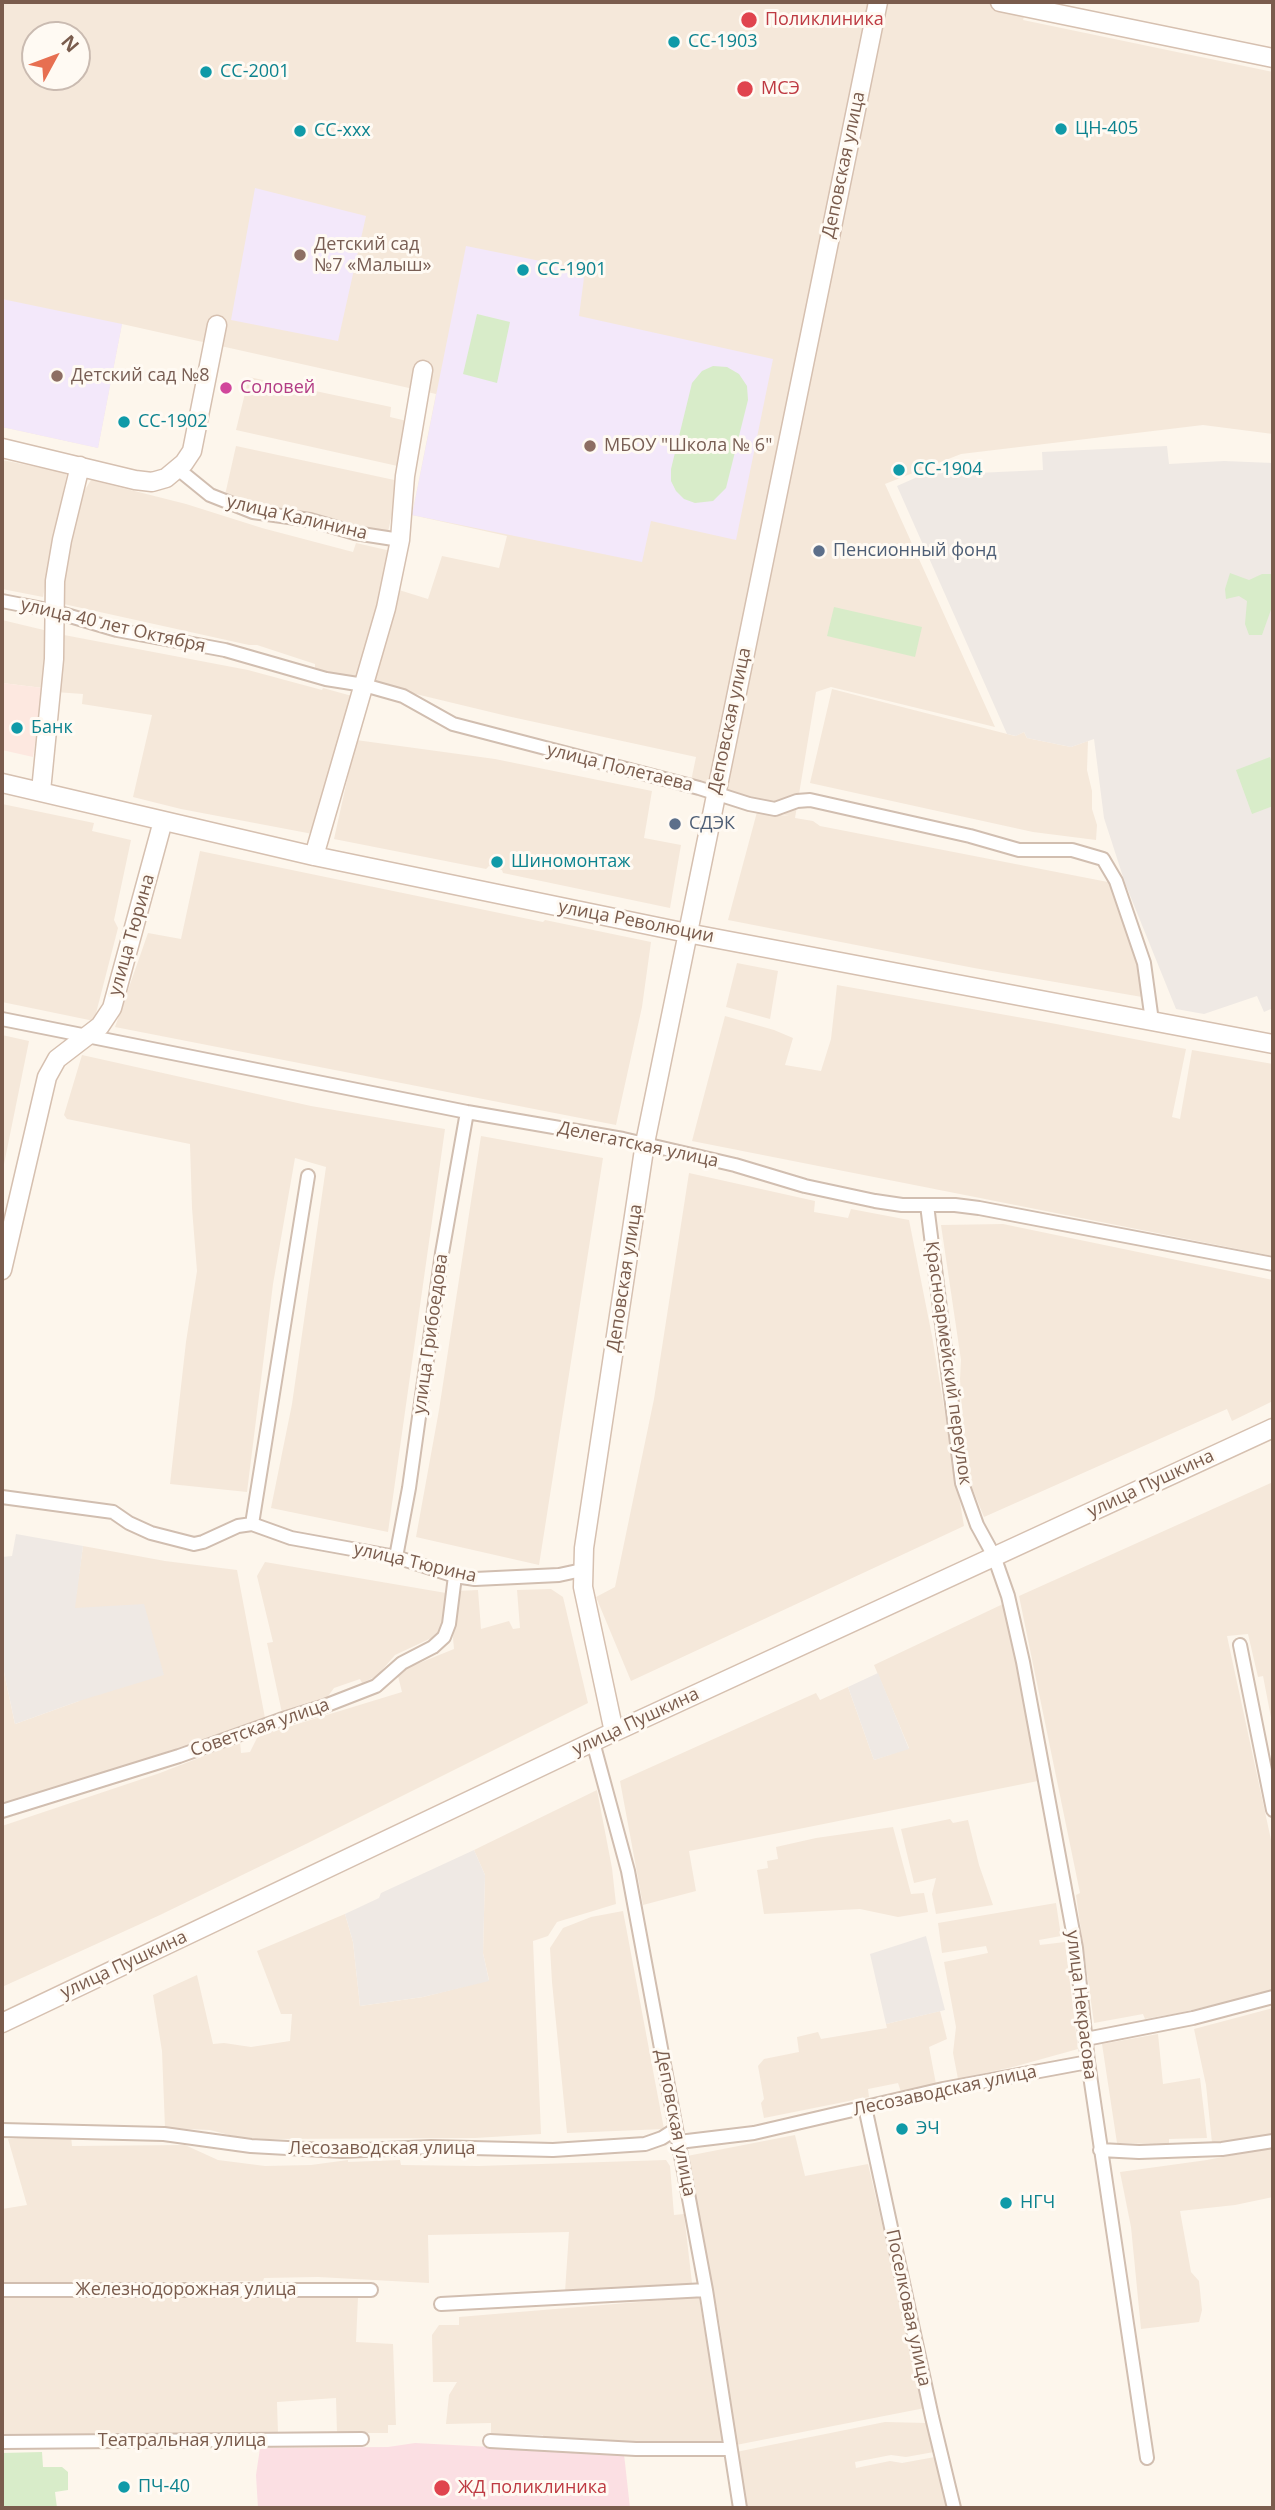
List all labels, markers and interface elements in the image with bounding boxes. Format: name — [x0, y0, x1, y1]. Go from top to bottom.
place label: Поликлиника — [765, 9, 884, 31]
marker: Поликлиника — [739, 10, 759, 30]
north arrow — [21, 21, 91, 91]
text: N — [55, 29, 85, 58]
place label: СС-1903 — [688, 31, 758, 53]
marker: СС-1903 — [666, 34, 682, 50]
place label: СС-2001 — [220, 61, 290, 83]
marker: СС-2001 — [198, 64, 214, 80]
place label: МСЭ — [761, 78, 800, 100]
marker: МСЭ — [735, 79, 755, 99]
street label: Деповская улица — [818, 90, 870, 240]
place label: ЦН-405 — [1075, 118, 1138, 140]
place label: СС-ххх — [314, 120, 371, 142]
marker: ЦН-405 — [1053, 121, 1069, 137]
marker: СС-ххх — [292, 123, 308, 139]
place label: Детский сад №7 «Малыш» — [314, 234, 431, 276]
marker: Детский сад №7 «Малыш» — [292, 247, 308, 263]
place label: СС-1901 — [537, 259, 607, 281]
marker: СС-1901 — [515, 262, 531, 278]
place label: Детский сад №8 — [71, 365, 210, 387]
marker: Детский сад №8 — [49, 368, 65, 384]
place label: Соловей — [240, 377, 315, 399]
marker: Соловей — [218, 380, 234, 396]
place label: СС-1902 — [138, 411, 208, 433]
marker: СС-1902 — [116, 414, 132, 430]
place label: МБОУ "Школа № 6" — [604, 435, 772, 457]
marker: МБОУ "Школа № 6" — [582, 438, 598, 454]
place label: СС-1904 — [913, 459, 983, 481]
marker: СС-1904 — [891, 462, 907, 478]
street label: улица Калинина — [225, 491, 369, 545]
place label: Пенсионный фонд — [833, 540, 997, 562]
marker: Пенсионный фонд — [811, 543, 827, 559]
street label: улица 40 лет Октября — [19, 594, 207, 658]
street label: Деповская улица — [704, 646, 756, 796]
place label: Банк — [31, 717, 73, 739]
marker: Банк — [9, 720, 25, 736]
street label: улица Полетаева — [545, 739, 695, 797]
place label: СДЭК — [689, 813, 735, 835]
marker: СДЭК — [667, 816, 683, 832]
place label: Шиномонтаж — [511, 851, 630, 873]
marker: Шиномонтаж — [489, 854, 505, 870]
street label: улица Тюрина — [104, 872, 160, 998]
street label: улица Революции — [556, 896, 716, 948]
street label: Делегатская улица — [556, 1117, 720, 1173]
street label: Деповская улица — [603, 1203, 647, 1353]
street label: Красноармейский переулок — [920, 1240, 976, 1486]
street label: улица Грибоедова — [409, 1252, 453, 1416]
street label: улица Пушкина — [1084, 1445, 1218, 1523]
street label: улица Тюрина — [351, 1538, 479, 1588]
street label: улица Пушкина — [569, 1683, 703, 1761]
street label: Советская улица — [188, 1694, 332, 1762]
street label: улица Пушкина — [57, 1926, 191, 2004]
street label: улица Некрасова — [1061, 1929, 1101, 2081]
street label: Деповская улица — [650, 2048, 700, 2198]
street label: Лесозаводская улица — [851, 2061, 1039, 2121]
place label: ЭЧ — [916, 2118, 940, 2140]
marker: ЭЧ — [894, 2121, 910, 2137]
street label: Лесозаводская улица — [288, 2138, 476, 2160]
place label: НГЧ — [1020, 2192, 1055, 2214]
marker: НГЧ — [998, 2195, 1014, 2211]
street label: Поселковая улица — [881, 2227, 935, 2389]
street label: Железнодорожная улица — [76, 2279, 296, 2301]
street label: Театральная улица — [98, 2430, 266, 2452]
place label: ПЧ-40 — [138, 2476, 190, 2498]
place label: ЖД поликлиника — [458, 2477, 607, 2499]
marker: ЖД поликлиника — [432, 2478, 452, 2498]
marker: ПЧ-40 — [116, 2479, 132, 2495]

